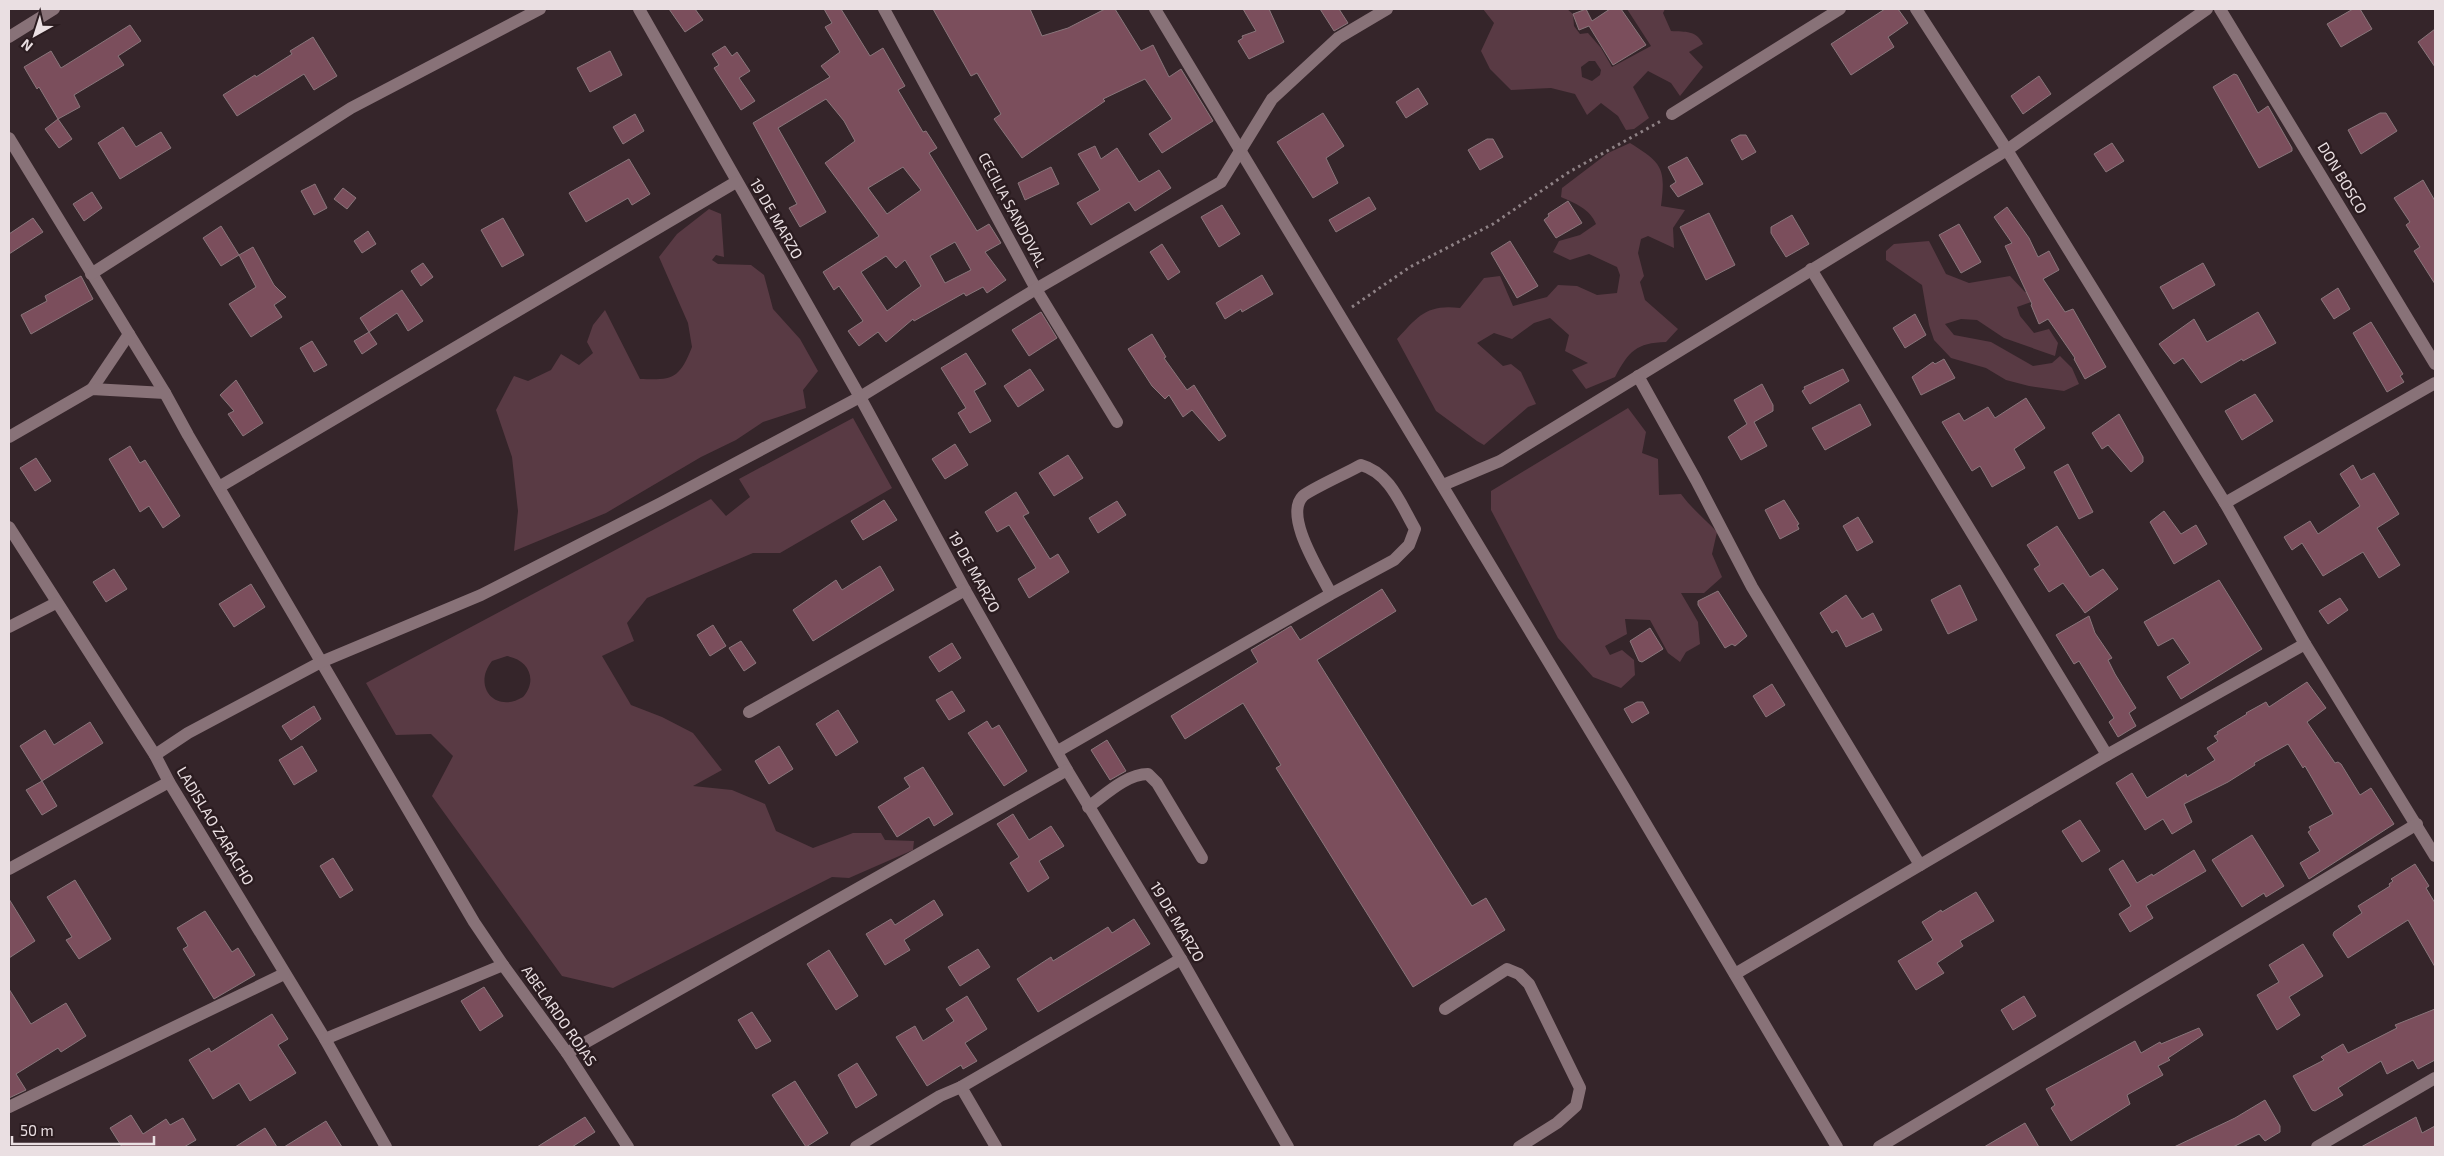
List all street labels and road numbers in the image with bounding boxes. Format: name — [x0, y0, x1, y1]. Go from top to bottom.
street label: DON BOSCO — [2315, 139, 2371, 216]
street label: CECILIA SANDOVAL — [975, 149, 1051, 270]
street label: 19 DE MARZO — [747, 175, 807, 262]
street label: 19 DE MARZO — [945, 528, 1005, 615]
street label: LADISLAO ZARACHO — [173, 763, 258, 888]
street label: 19 DE MARZO — [1147, 878, 1209, 965]
street label: ABELARDO ROJAS — [518, 962, 601, 1069]

